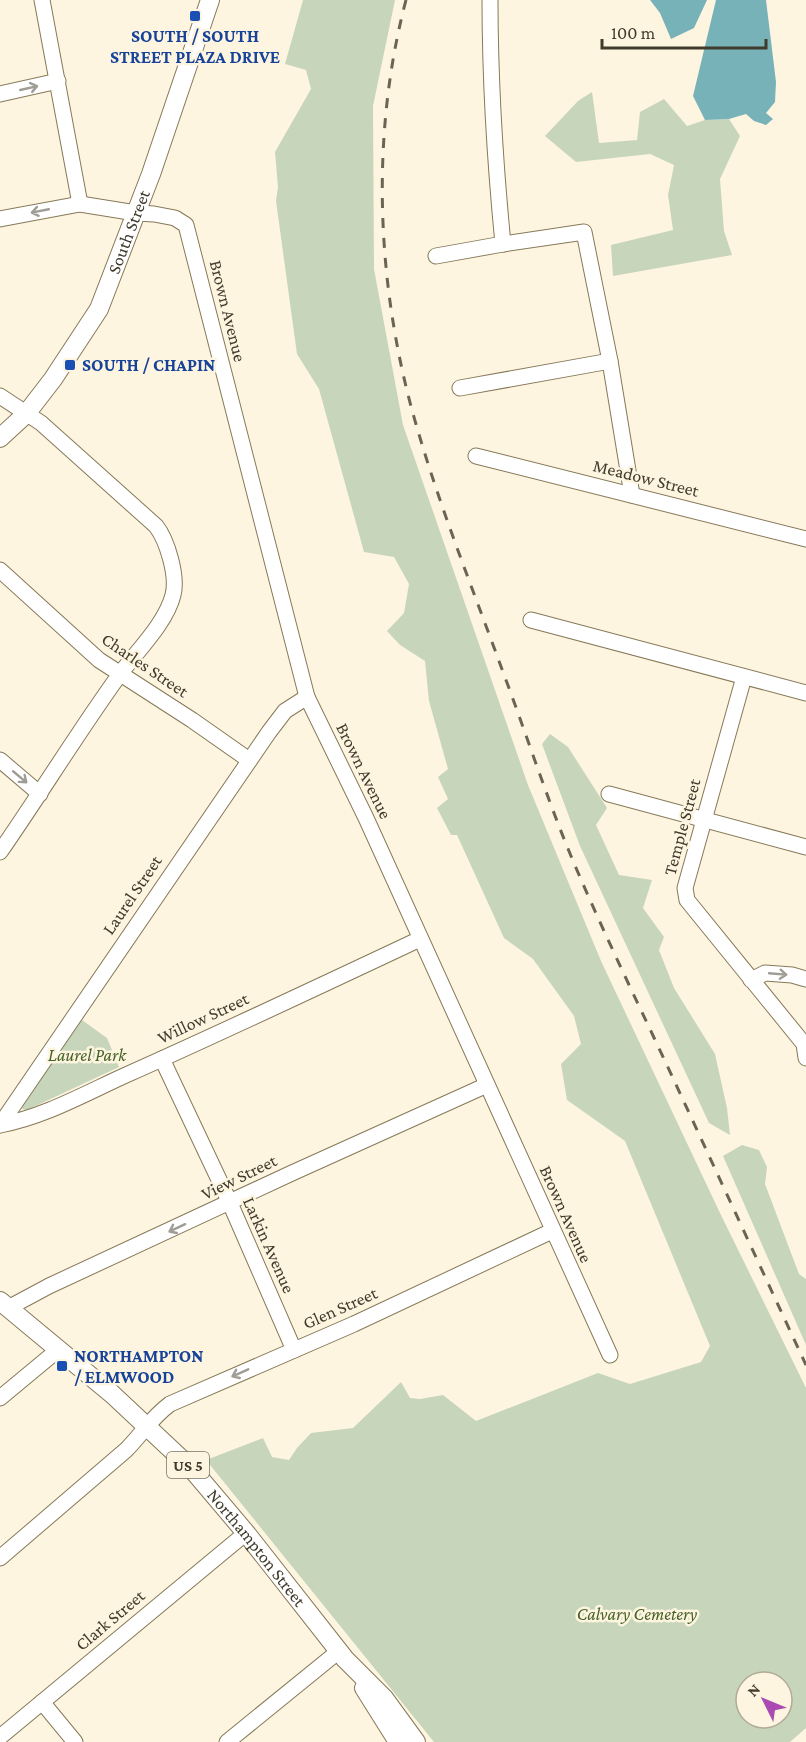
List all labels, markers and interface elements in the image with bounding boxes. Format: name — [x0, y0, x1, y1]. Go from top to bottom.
marker: SOUTH / SOUTH STREET PLAZA DRIVE — [188, 9, 202, 23]
scale bar — [602, 12, 766, 50]
text: 100 m — [611, 23, 656, 43]
place label: SOUTH / SOUTH STREET PLAZA DRIVE — [110, 26, 280, 67]
one-way arrow — [19, 82, 38, 93]
street label: South Street — [104, 186, 154, 277]
one-way arrow — [31, 206, 51, 217]
street label: Brown Avenue — [206, 258, 250, 364]
place label: SOUTH / CHAPIN — [82, 355, 215, 375]
marker: SOUTH / CHAPIN — [63, 358, 77, 372]
street label: Meadow Street — [591, 455, 702, 501]
street label: Charles Street — [98, 629, 193, 702]
street label: Brown Avenue — [332, 720, 396, 822]
one-way arrow — [12, 770, 27, 784]
street label: Temple Street — [660, 776, 705, 877]
street label: Laurel Street — [98, 851, 166, 938]
one-way arrow — [767, 969, 787, 980]
street label: Willow Street — [154, 988, 253, 1048]
park label: Laurel Park — [48, 1045, 127, 1065]
street label: View Street — [198, 1150, 281, 1204]
street label: Brown Avenue — [536, 1162, 596, 1266]
street label: Larkin Avenue — [239, 1194, 299, 1296]
one-way arrow — [168, 1222, 186, 1234]
street label: Glen Street — [300, 1282, 381, 1333]
place label: NORTHAMPTON / ELMWOOD — [74, 1346, 204, 1387]
marker: NORTHAMPTON / ELMWOOD — [55, 1359, 69, 1373]
one-way arrow — [232, 1368, 250, 1380]
road number: US 5 — [167, 1452, 209, 1478]
street label: Northampton Street — [203, 1485, 310, 1611]
street label: Clark Street — [71, 1585, 149, 1655]
park label: Calvary Cemetery — [577, 1604, 698, 1624]
north arrow — [734, 1670, 794, 1730]
text: N — [743, 1680, 763, 1700]

